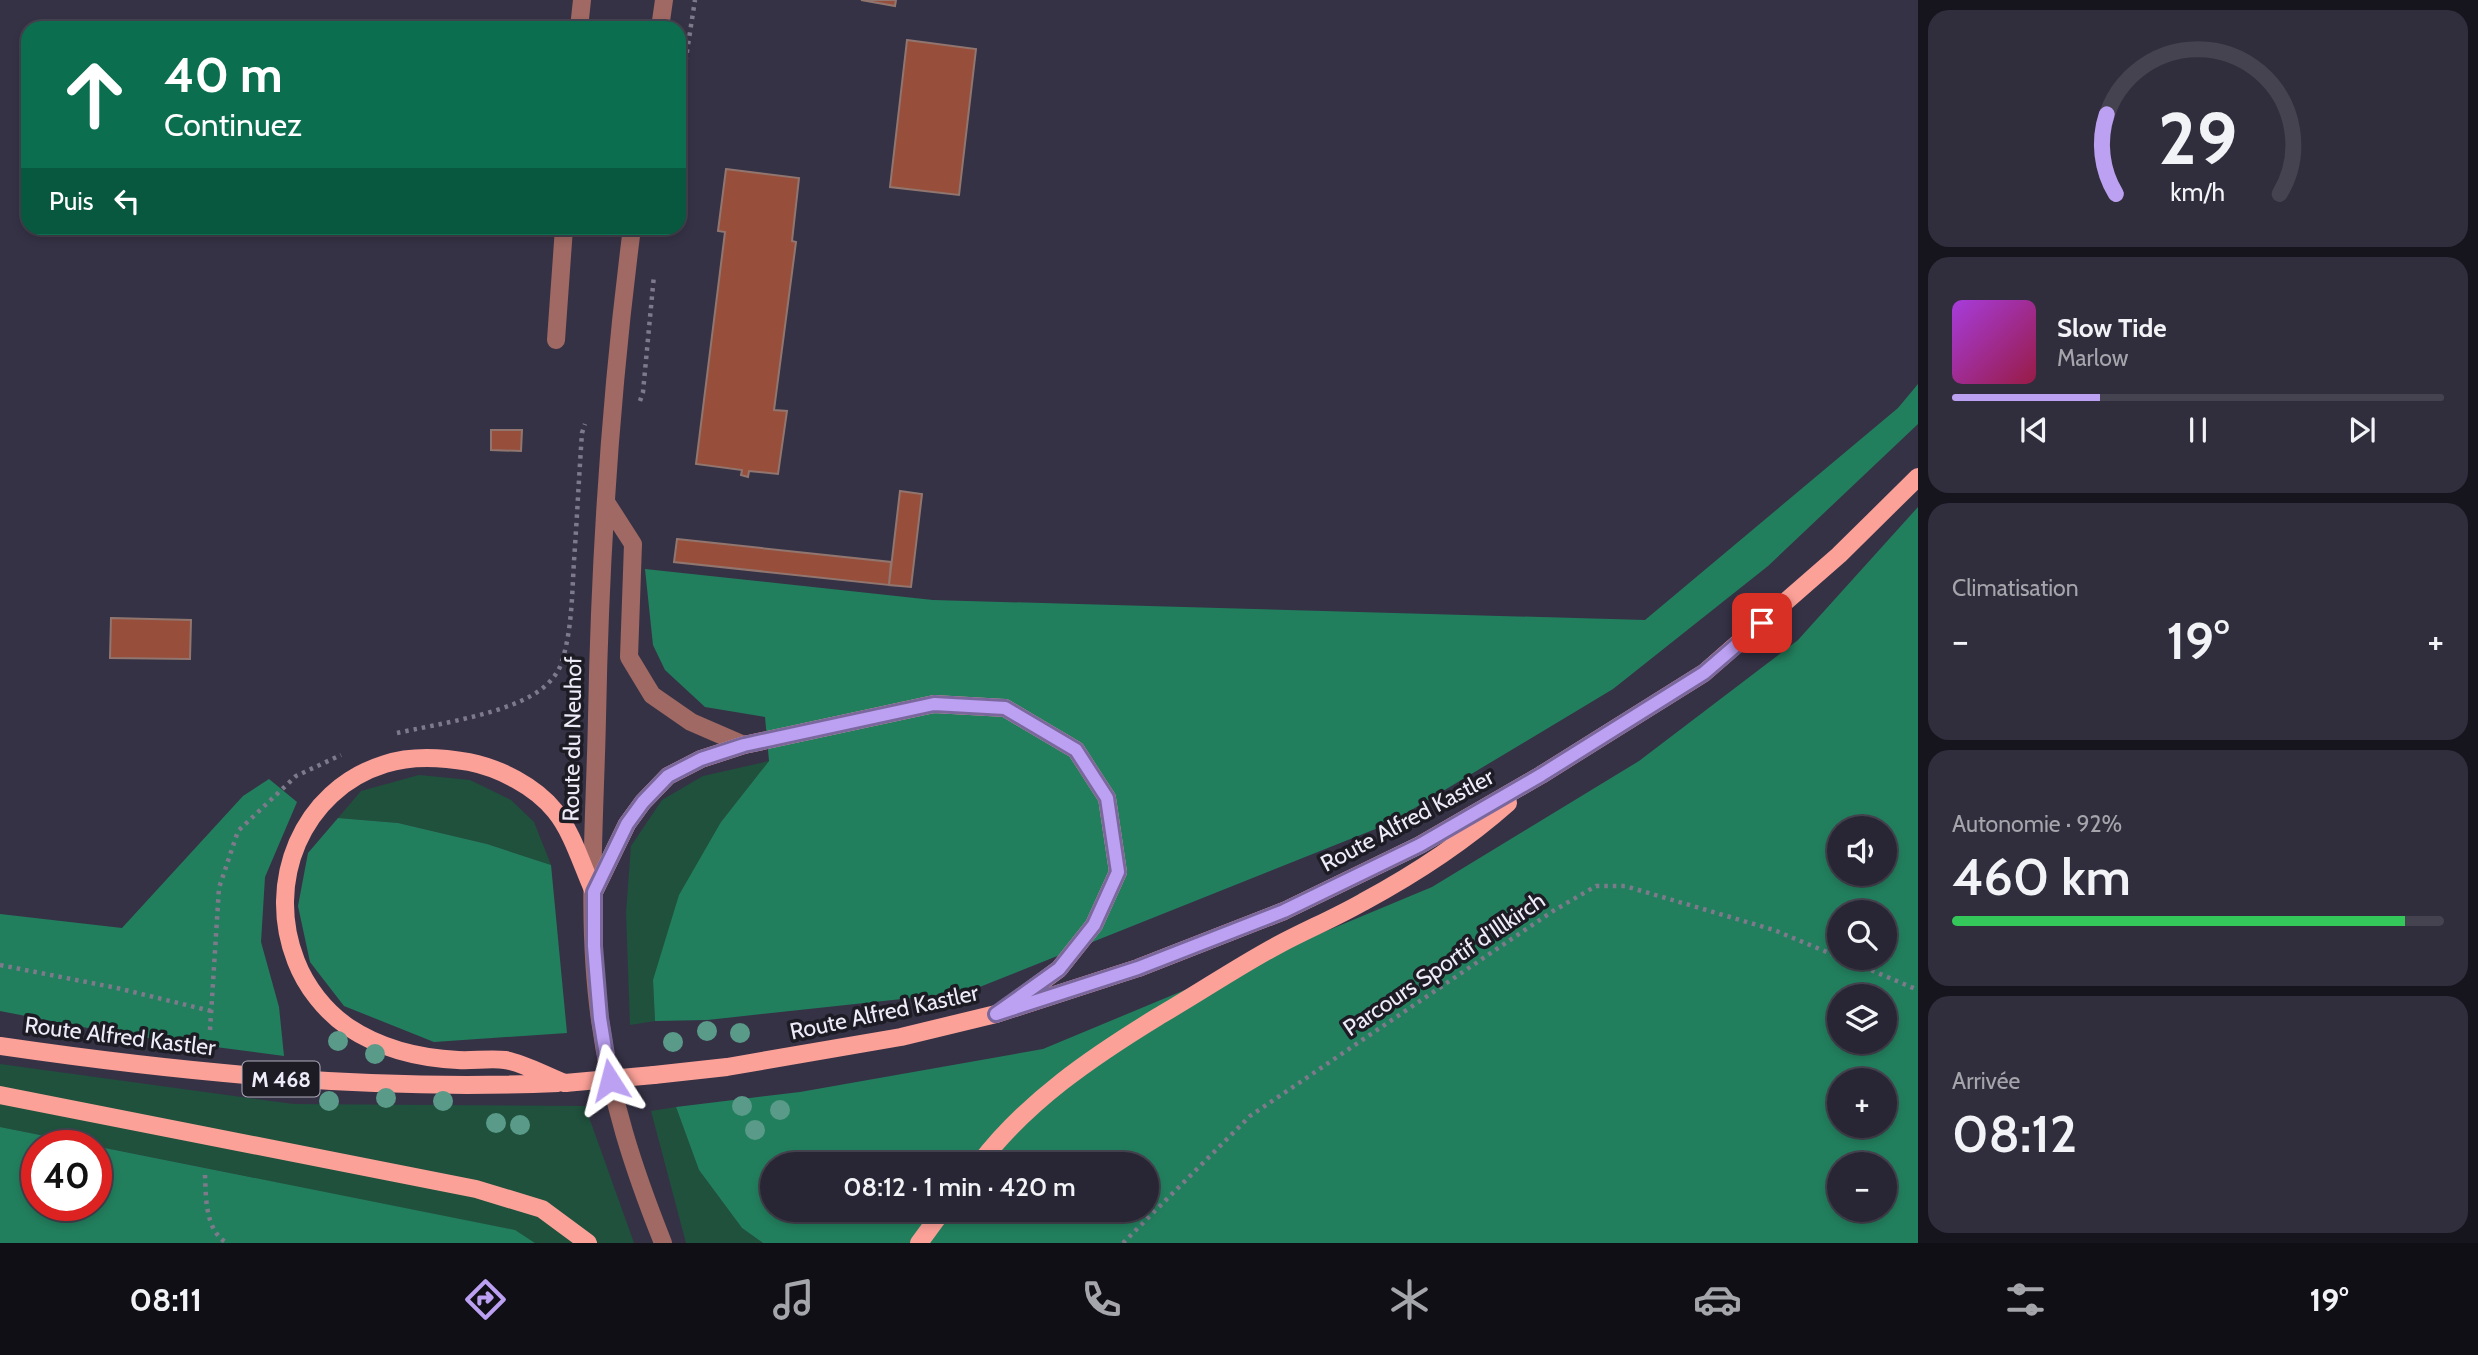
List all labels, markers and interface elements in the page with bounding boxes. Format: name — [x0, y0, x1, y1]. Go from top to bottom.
text: 40 m — [164, 45, 283, 104]
icon: ahead — [49, 49, 140, 140]
text: 29 — [2158, 95, 2238, 183]
text: Continuez — [164, 105, 302, 144]
text: km/h — [2171, 177, 2225, 207]
icon: left — [108, 182, 146, 220]
text: Puis — [49, 185, 94, 217]
text: Slow Tide — [2057, 312, 2167, 344]
text: Marlow — [2057, 344, 2128, 372]
icon: previous — [2015, 411, 2053, 449]
icon: pause — [2179, 411, 2217, 449]
icon: next — [2343, 411, 2381, 449]
text: Climatisation — [1952, 574, 2079, 602]
pin — [1732, 593, 1792, 653]
icon: arrive — [1743, 604, 1781, 642]
text: 19° — [2167, 609, 2229, 672]
text: − — [1952, 617, 1969, 664]
text: + — [2427, 617, 2444, 664]
street label: Route du Neuhof — [557, 656, 587, 822]
street label: Route Alfred Kastler — [1316, 762, 1499, 877]
text: Autonomie · 92% — [1952, 810, 2122, 838]
map controls — [1827, 816, 1897, 1222]
button: sound — [1827, 816, 1897, 886]
text: 460 km — [1952, 845, 2131, 908]
street label: Parcours Sportif d'Illkirch — [1338, 886, 1550, 1042]
button: search — [1827, 900, 1897, 970]
street label: Route Alfred Kastler — [787, 978, 982, 1046]
button: layers — [1827, 984, 1897, 1054]
street label: Route Alfred Kastler — [23, 1010, 218, 1062]
position arrow — [573, 1043, 647, 1117]
road number: M 468 — [243, 1062, 320, 1096]
text: Arrivée — [1952, 1067, 2020, 1095]
button: + — [1827, 1068, 1897, 1138]
text: 08:12 — [1952, 1102, 2077, 1165]
speed limit sign: 40 — [21, 1130, 112, 1221]
button: − — [1827, 1152, 1897, 1222]
text: 08:12 · 1 min · 420 m — [843, 1171, 1076, 1203]
icon: directions — [461, 1275, 510, 1324]
icon: music — [769, 1275, 818, 1324]
icon: phone — [1077, 1275, 1126, 1324]
icon: climate — [1385, 1275, 1434, 1324]
icon: car — [1693, 1275, 1742, 1324]
icon: filters — [2001, 1275, 2050, 1324]
text: 08:11 — [130, 1280, 202, 1319]
text: 19° — [2309, 1280, 2348, 1319]

